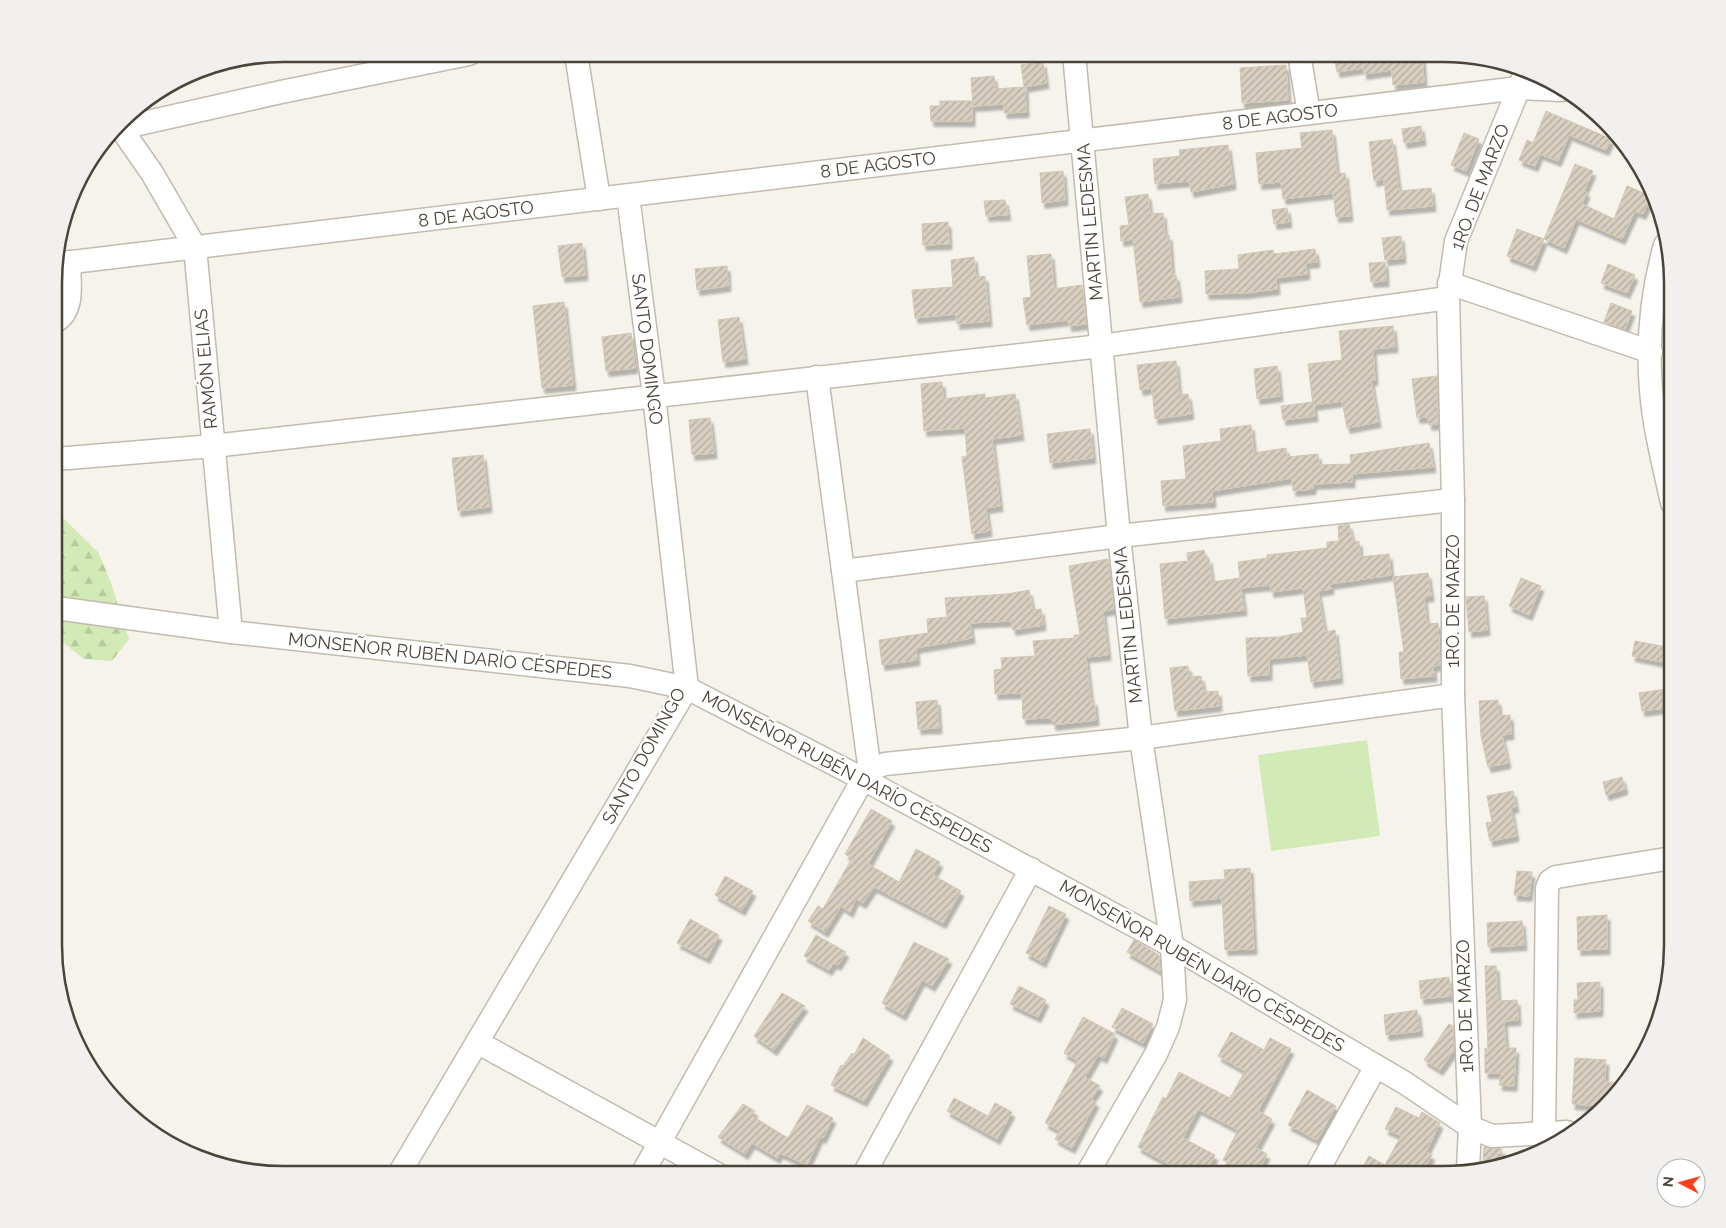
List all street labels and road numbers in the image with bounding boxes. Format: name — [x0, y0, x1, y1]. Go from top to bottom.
street label: 8 DE AGOSTO — [1221, 99, 1339, 134]
street label: 1RO. DE MARZO — [1446, 121, 1513, 253]
street label: MARTIN LEDESMA — [1072, 143, 1107, 301]
street label: 8 DE AGOSTO — [819, 147, 937, 182]
street label: 8 DE AGOSTO — [417, 196, 535, 231]
street label: SANTO DOMINGO — [628, 272, 667, 426]
street label: RAMÓN ELIAS — [189, 308, 221, 430]
street label: 1RO. DE MARZO — [1442, 534, 1463, 668]
street label: MARTIN LEDESMA — [1109, 546, 1146, 705]
street label: MONSEÑOR RUBÉN DARÍO CÉSPEDES — [287, 627, 613, 683]
street label: SANTO DOMINGO — [597, 684, 690, 827]
street label: MONSEÑOR RUBÉN DARÍO CÉSPEDES — [699, 685, 996, 857]
street label: MONSEÑOR RUBÉN DARÍO CÉSPEDES — [1056, 874, 1349, 1056]
street label: 1RO. DE MARZO — [1452, 939, 1477, 1073]

